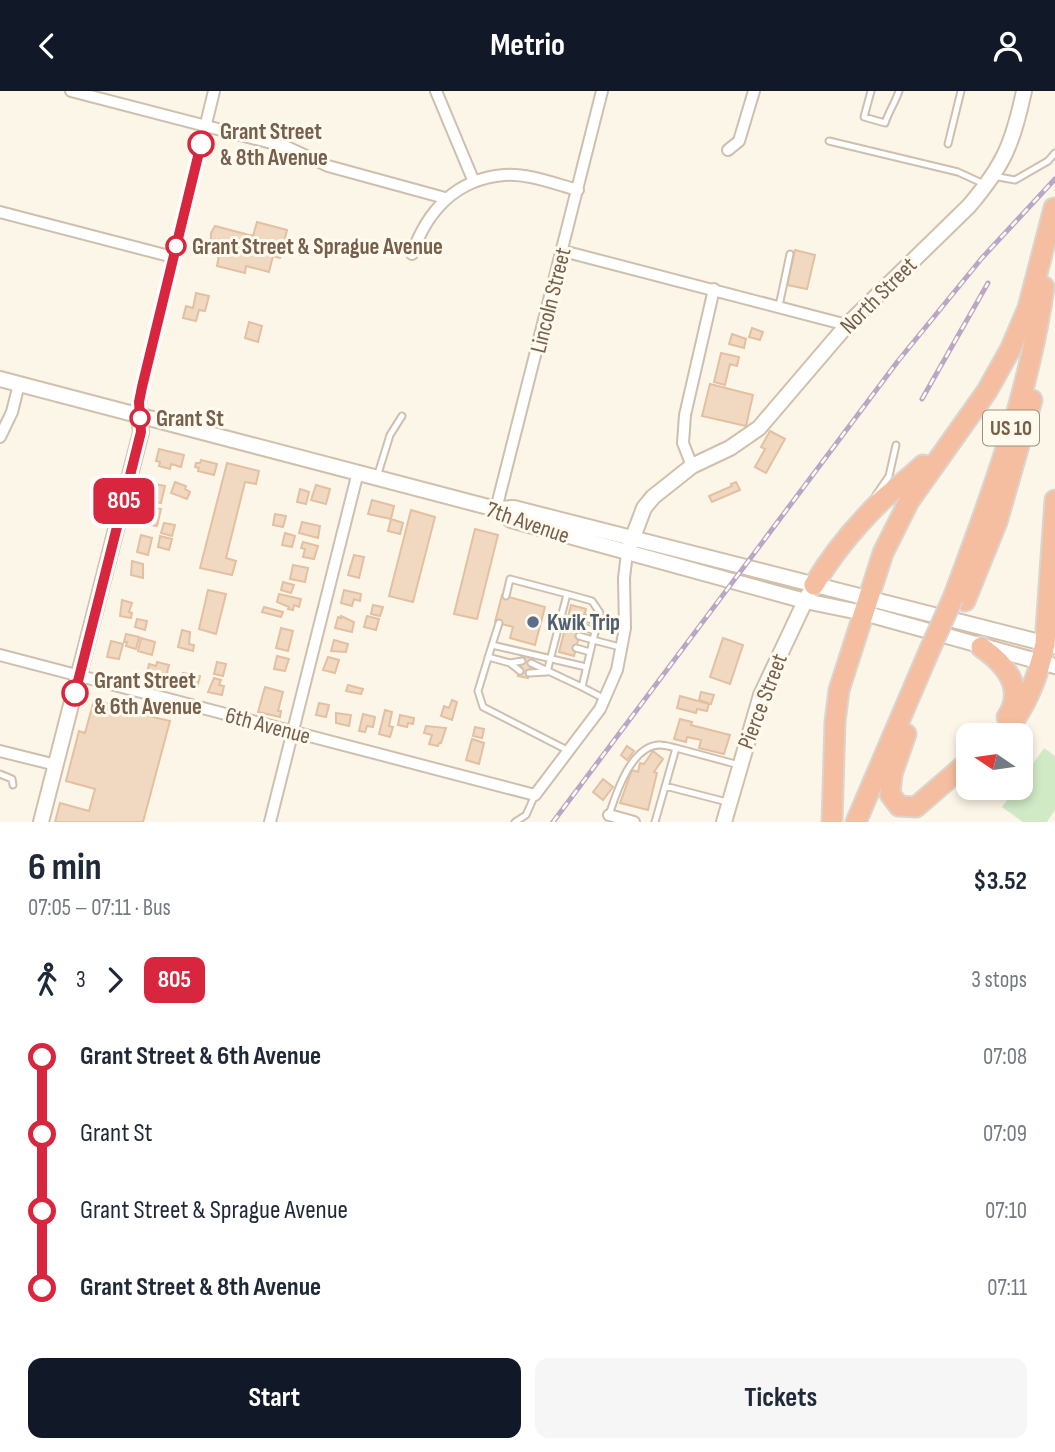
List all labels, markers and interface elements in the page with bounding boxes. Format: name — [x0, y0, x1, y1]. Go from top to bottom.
text: Metrio — [490, 26, 565, 65]
icon: back — [28, 27, 66, 65]
icon: person — [989, 27, 1027, 65]
place label: Grant Street & 8th Avenue — [220, 118, 328, 172]
marker: Grant Street & 8th Avenue — [188, 131, 214, 157]
place label: Grant Street & Sprague Avenue — [192, 233, 443, 261]
marker: Grant Street & Sprague Avenue — [166, 236, 186, 256]
street label: Lincoln Street — [524, 245, 578, 356]
street label: North Street — [834, 251, 923, 340]
place label: Grant St — [156, 405, 224, 433]
marker: Grant St — [130, 408, 150, 428]
road number: US 10 — [983, 411, 1039, 445]
line badge: 805 — [84, 478, 164, 524]
text: 805 — [107, 486, 141, 515]
street label: 7th Avenue — [482, 496, 573, 550]
place label: Kwik Trip — [547, 609, 620, 637]
marker: Kwik Trip — [525, 614, 541, 630]
street label: Pierce Street — [732, 650, 794, 753]
place label: Grant Street & 6th Avenue — [94, 667, 202, 721]
marker: Grant Street & 6th Avenue — [62, 680, 88, 706]
street label: 6th Avenue — [222, 701, 313, 751]
north arrow — [956, 723, 1032, 800]
map controls — [956, 723, 1033, 800]
text: 6 min — [28, 845, 102, 890]
text: $3.52 — [973, 866, 1027, 897]
text: 07:05 – 07:11 · Bus — [28, 894, 171, 922]
icon: walk — [28, 961, 66, 999]
icon: forward — [96, 961, 134, 999]
text: 805 — [158, 965, 191, 994]
text: 3 — [76, 966, 86, 994]
text: 3 stops — [971, 966, 1027, 994]
text: Grant Street & 6th Avenue — [80, 1041, 321, 1072]
text: 07:08 — [983, 1043, 1027, 1071]
text: Grant St — [80, 1118, 153, 1149]
text: 07:09 — [983, 1120, 1027, 1148]
text: Grant Street & Sprague Avenue — [80, 1195, 348, 1226]
text: 07:10 — [985, 1197, 1027, 1225]
text: Grant Street & 8th Avenue — [80, 1272, 321, 1303]
text: 07:11 — [987, 1274, 1027, 1302]
button: Start — [28, 1358, 521, 1438]
button: Tickets — [535, 1358, 1027, 1438]

